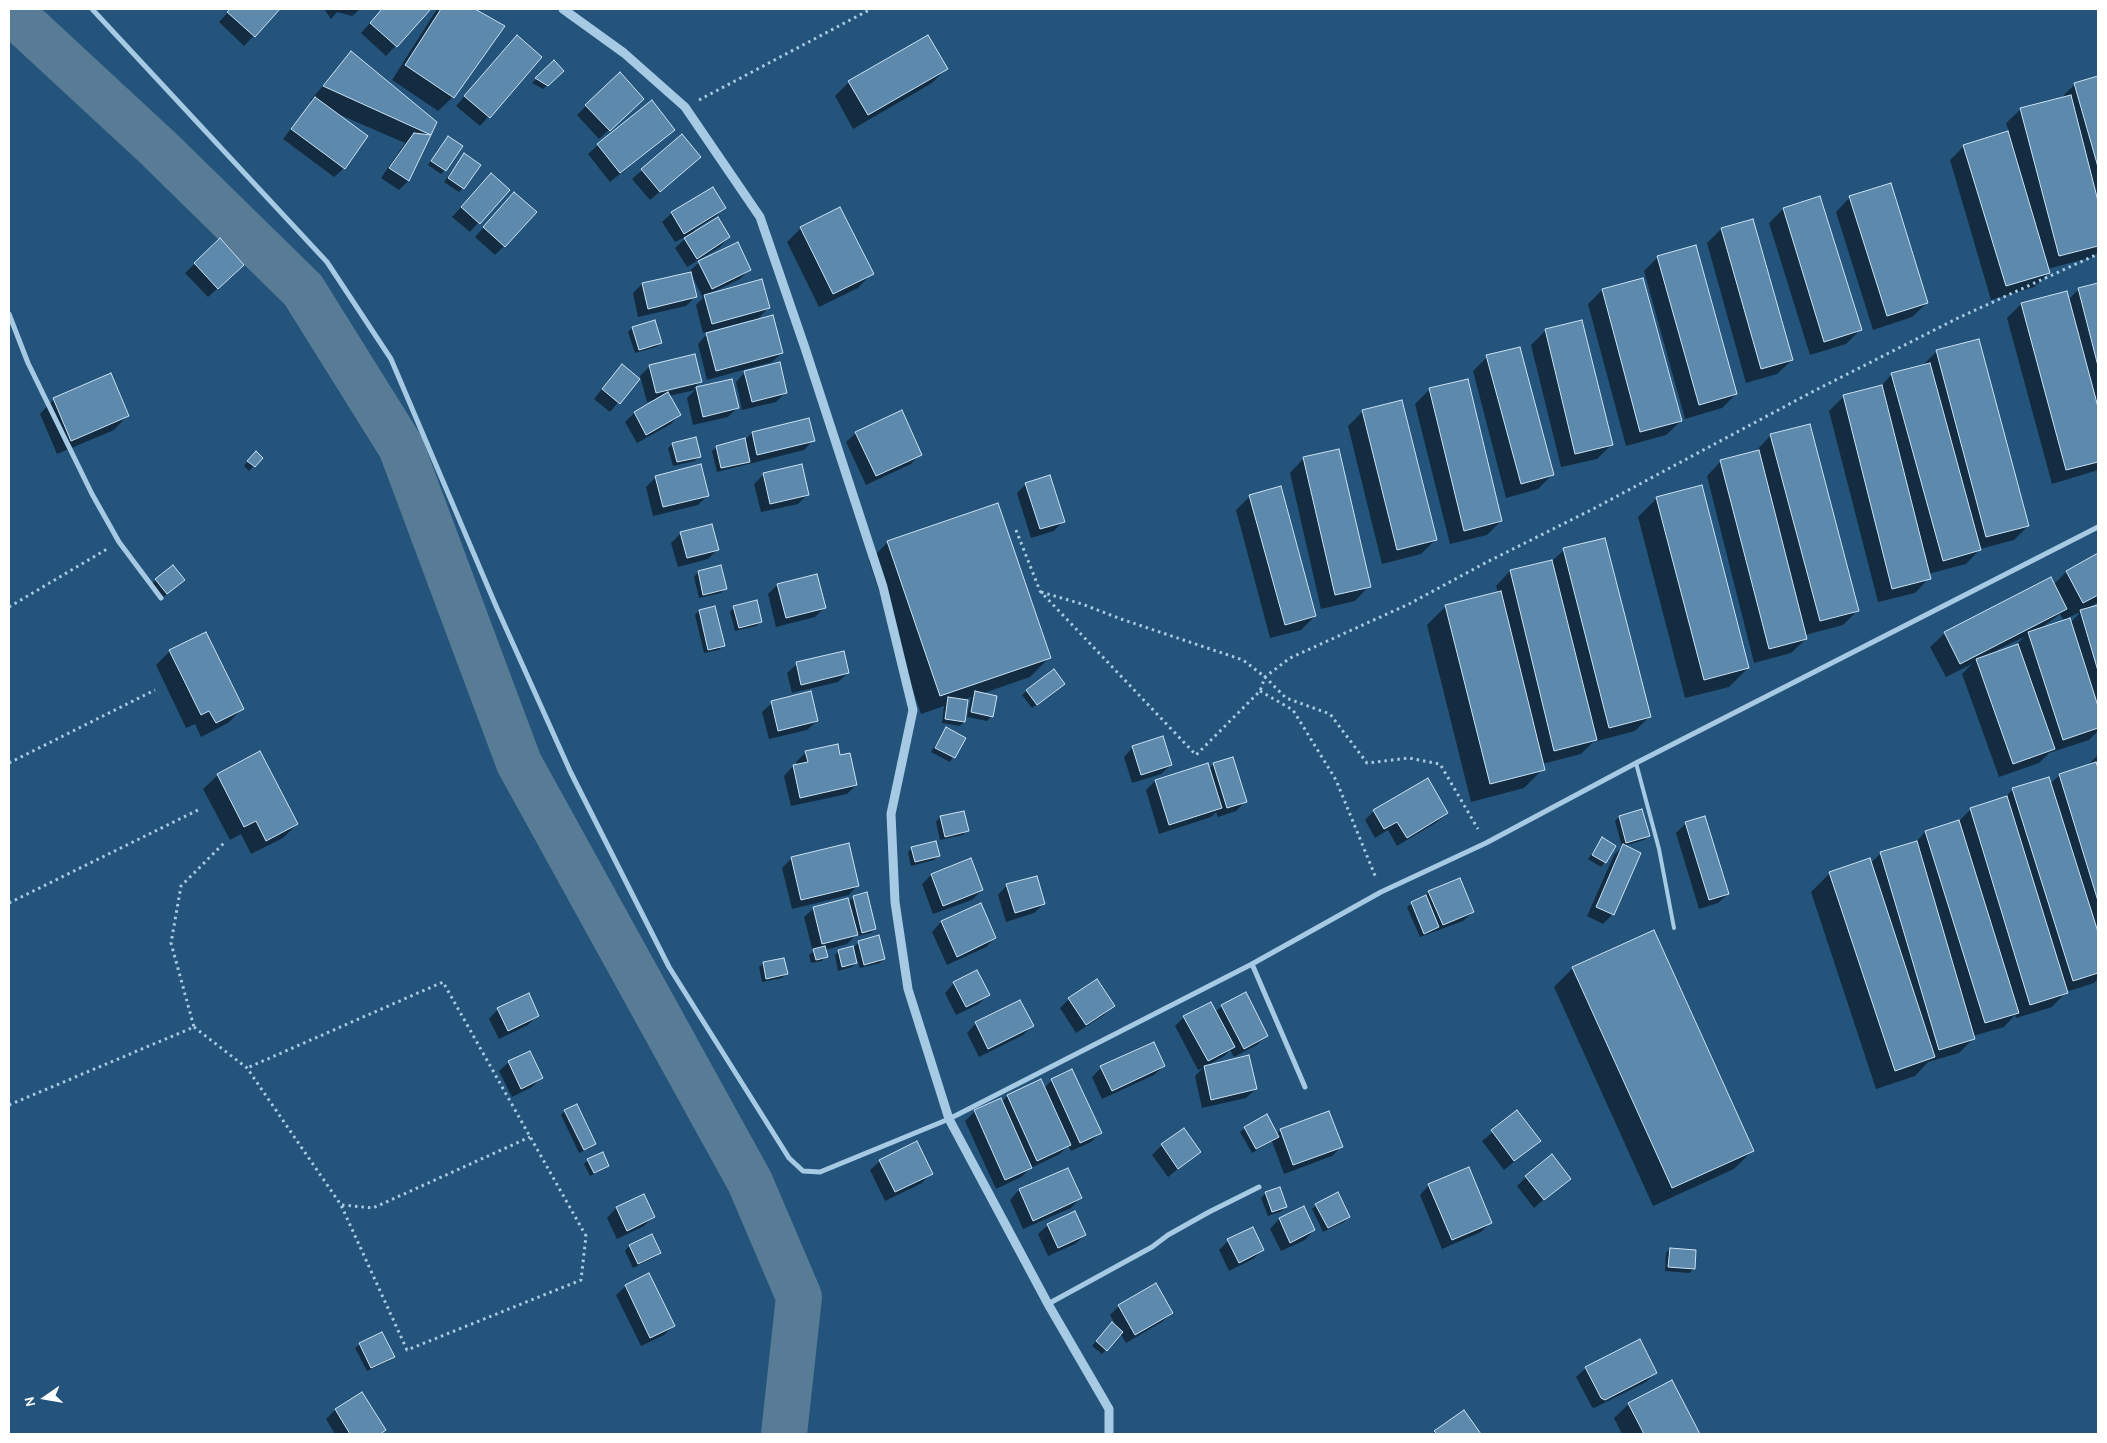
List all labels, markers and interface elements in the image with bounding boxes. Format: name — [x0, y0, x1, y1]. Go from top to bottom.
north arrow — [20, 1373, 70, 1423]
text: N — [20, 1395, 39, 1408]

